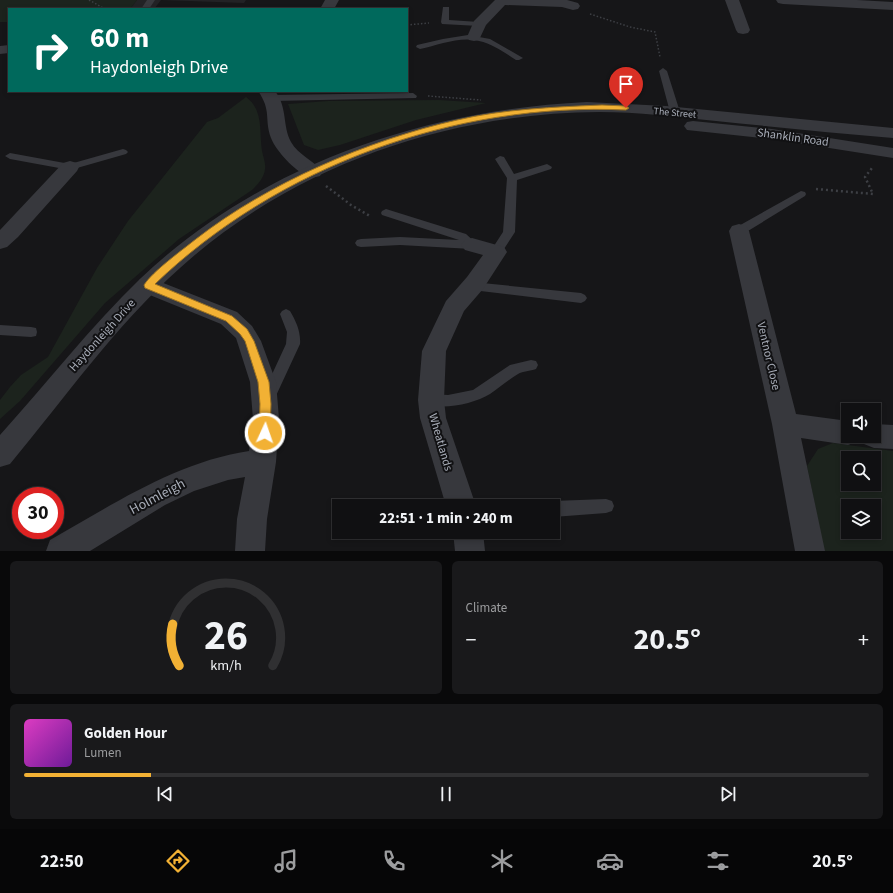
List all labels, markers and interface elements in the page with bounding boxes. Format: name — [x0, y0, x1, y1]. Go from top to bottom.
text: 60 m — [90, 18, 149, 58]
icon: right — [24, 24, 76, 76]
text: Haydonleigh Drive — [90, 55, 228, 80]
pin — [609, 67, 643, 108]
icon: arrive — [615, 73, 637, 95]
street label: The Street — [653, 104, 697, 122]
street label: Shanklin Road — [756, 124, 830, 151]
street label: Haydonleigh Drive — [65, 295, 140, 375]
street label: Ventnor Close — [752, 320, 785, 392]
map controls — [841, 403, 881, 539]
button: sound — [841, 403, 881, 443]
street label: Wheatlands — [424, 411, 457, 473]
position arrow — [244, 412, 286, 454]
button: search — [841, 451, 881, 491]
street label: Holmleigh — [126, 474, 189, 520]
speed limit sign: 30 — [12, 487, 64, 539]
button: layers — [841, 499, 881, 539]
text: 22:51 · 1 min · 240 m — [379, 508, 513, 529]
text: Climate — [466, 599, 507, 617]
text: 26 — [204, 605, 248, 665]
text: 20.5° — [634, 618, 701, 661]
text: − — [466, 624, 476, 656]
text: + — [858, 624, 869, 656]
text: km/h — [210, 654, 242, 675]
text: Golden Hour — [84, 723, 167, 744]
text: Lumen — [84, 744, 122, 762]
icon: previous — [154, 783, 176, 805]
icon: pause — [435, 783, 457, 805]
icon: next — [717, 783, 739, 805]
icon: directions — [164, 847, 192, 875]
icon: music — [272, 847, 300, 875]
icon: phone — [380, 847, 408, 875]
icon: climate — [488, 847, 516, 875]
icon: car — [596, 847, 624, 875]
icon: filters — [704, 847, 732, 875]
text: 22:50 — [40, 849, 83, 874]
text: 20.5° — [812, 849, 853, 874]

